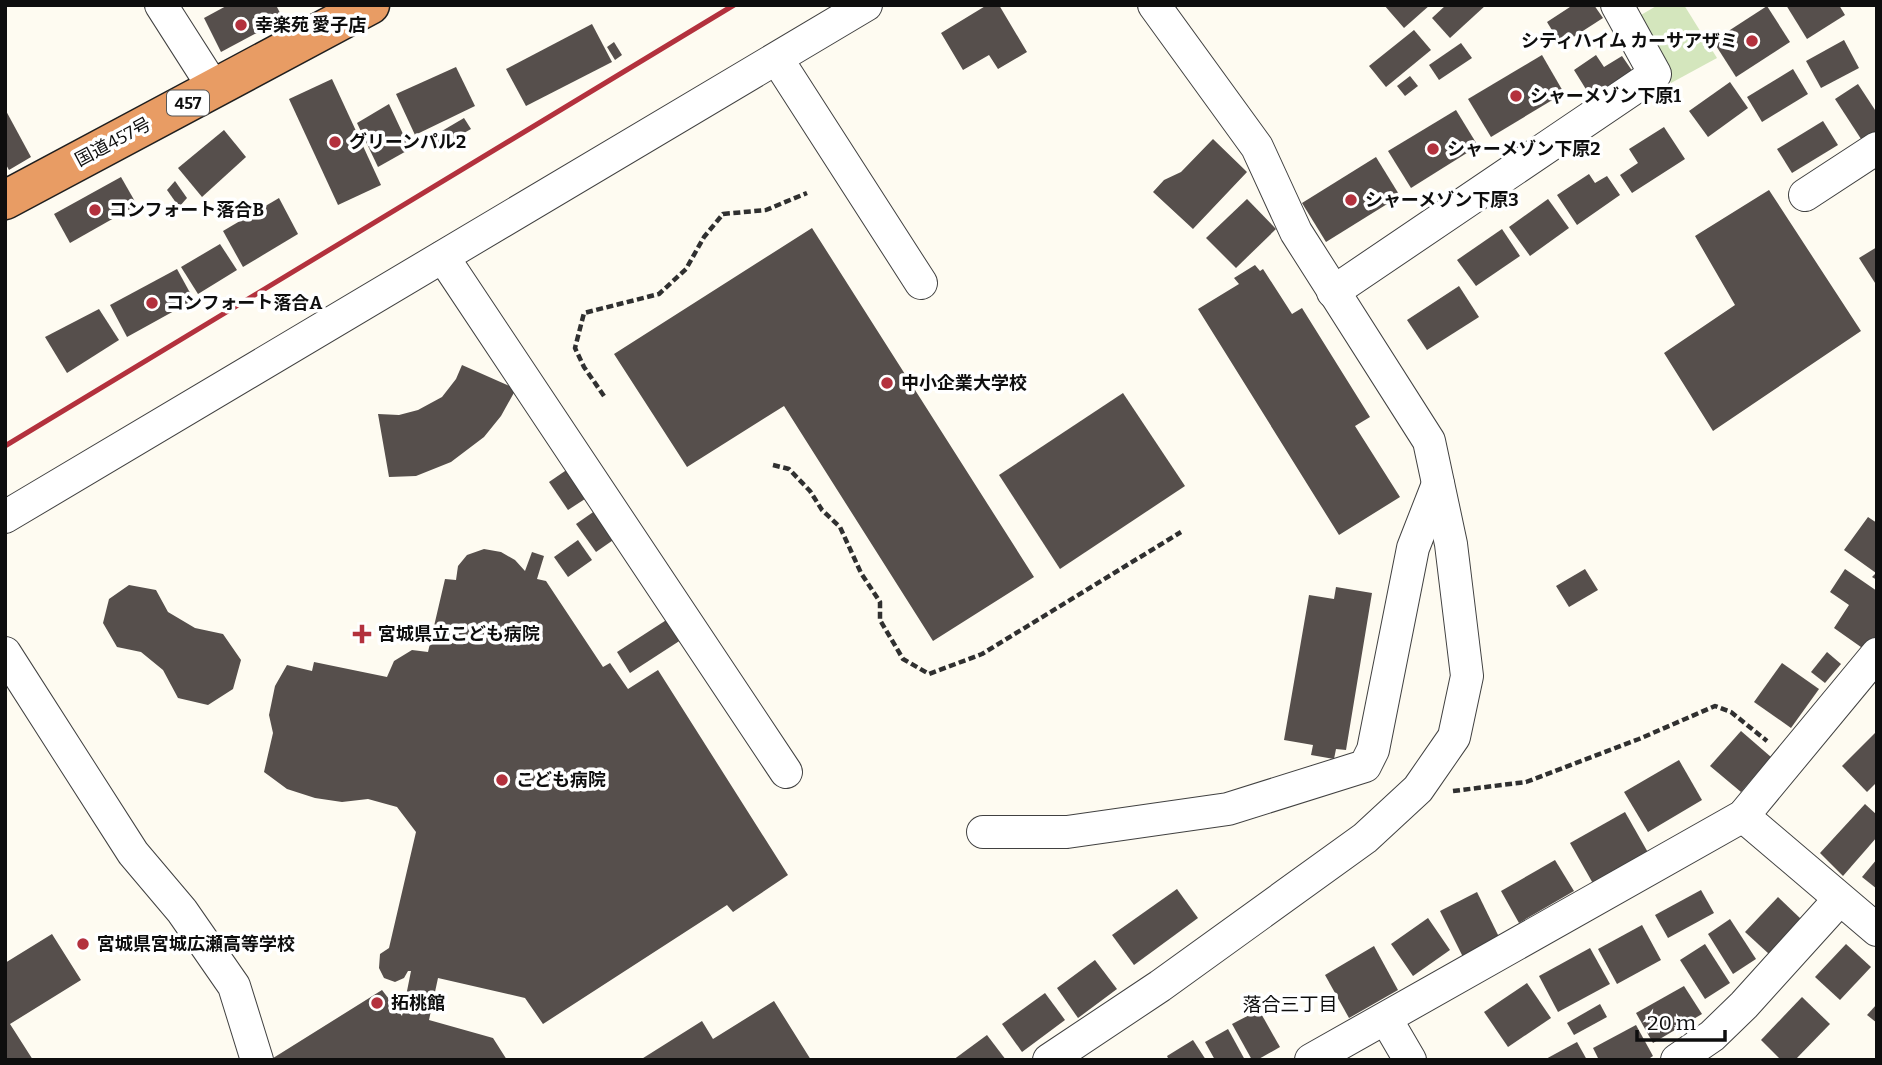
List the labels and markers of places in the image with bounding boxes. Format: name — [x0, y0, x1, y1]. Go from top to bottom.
place label: 幸楽苑 愛子店 — [255, 14, 366, 36]
marker: 幸楽苑 愛子店 — [233, 17, 249, 33]
place label: シティハイム カーサアザミ — [1521, 30, 1738, 52]
marker: シティハイム カーサアザミ — [1744, 33, 1760, 49]
place label: シャーメゾン下原1 — [1530, 85, 1681, 107]
marker: シャーメゾン下原1 — [1508, 88, 1524, 104]
place label: グリーンパル2 — [349, 131, 466, 153]
marker: グリーンパル2 — [327, 134, 343, 150]
place label: シャーメゾン下原2 — [1447, 138, 1600, 160]
marker: シャーメゾン下原2 — [1425, 141, 1441, 157]
place label: シャーメゾン下原3 — [1365, 189, 1519, 211]
marker: シャーメゾン下原3 — [1343, 192, 1359, 208]
place label: コンフォート落合B — [109, 199, 264, 221]
marker: コンフォート落合B — [87, 202, 103, 218]
place label: コンフォート落合A — [166, 292, 322, 314]
marker: コンフォート落合A — [144, 295, 160, 311]
place label: 中小企業大学校 — [901, 372, 1027, 394]
marker: 中小企業大学校 — [879, 375, 895, 391]
place label: 宮城県立こども病院 — [378, 623, 540, 645]
marker: 宮城県立こども病院 — [352, 624, 372, 644]
place label: こども病院 — [516, 769, 606, 791]
marker: こども病院 — [494, 772, 510, 788]
place label: 宮城県宮城広瀬高等学校 — [97, 933, 295, 955]
marker: 宮城県宮城広瀬高等学校 — [75, 936, 91, 952]
place label: 拓桃館 — [391, 992, 445, 1014]
marker: 拓桃館 — [369, 995, 385, 1011]

